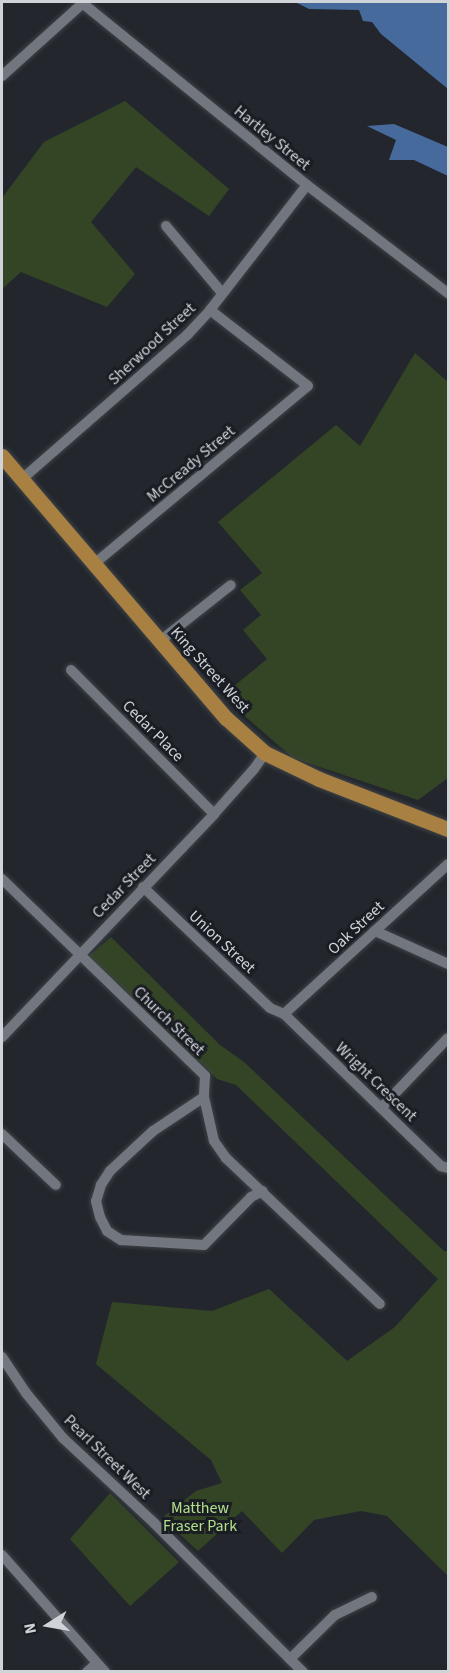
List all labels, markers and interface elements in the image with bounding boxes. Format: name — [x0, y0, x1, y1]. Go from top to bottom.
street label: Hartley Street — [230, 101, 314, 175]
street label: Sherwood Street — [104, 299, 200, 389]
street label: McCready Street — [143, 422, 239, 506]
street label: King Street West — [166, 623, 254, 717]
street label: Cedar Place — [118, 696, 188, 766]
street label: Cedar Street — [88, 850, 160, 922]
street label: Oak Street — [324, 897, 388, 959]
street label: Union Street — [185, 906, 259, 978]
street label: Church Street — [130, 982, 208, 1060]
street label: Wright Crescent — [331, 1038, 421, 1126]
street label: Pearl Street West — [60, 1411, 154, 1503]
park label: Matthew Fraser Park — [163, 1498, 237, 1536]
north arrow — [18, 1595, 78, 1655]
text: N — [19, 1621, 42, 1636]

